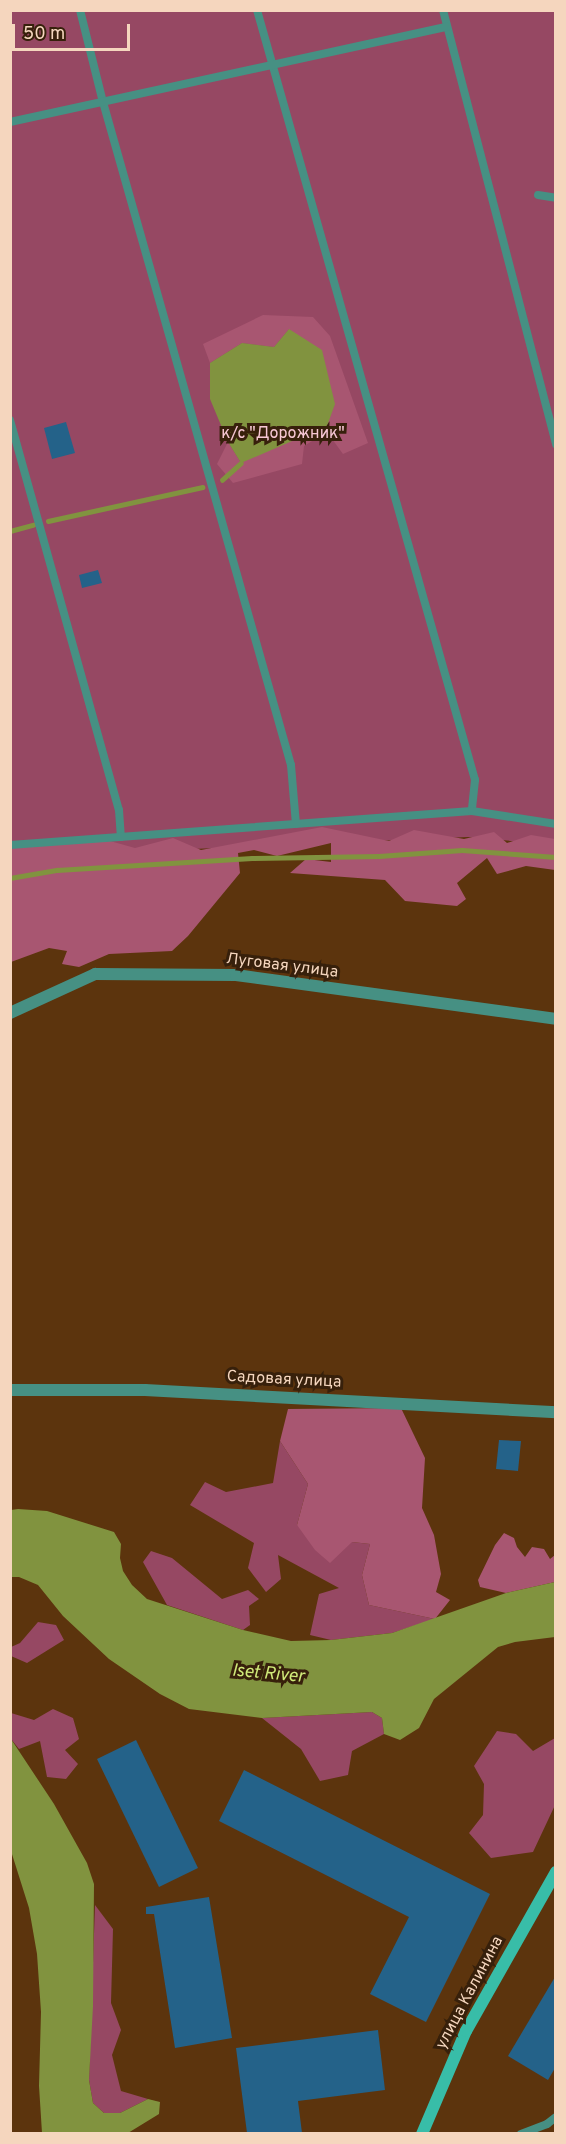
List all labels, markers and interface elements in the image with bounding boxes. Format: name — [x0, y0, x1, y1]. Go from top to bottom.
scale bar — [15, 12, 134, 50]
text: 50 m — [23, 23, 65, 46]
park label: к/с "Дорожник" — [221, 424, 345, 444]
street label: Луговая улица — [225, 950, 339, 982]
street label: Садовая улица — [226, 1367, 342, 1393]
water label: Iset River — [231, 1661, 305, 1689]
street label: улица Калинина — [432, 1933, 508, 2053]

